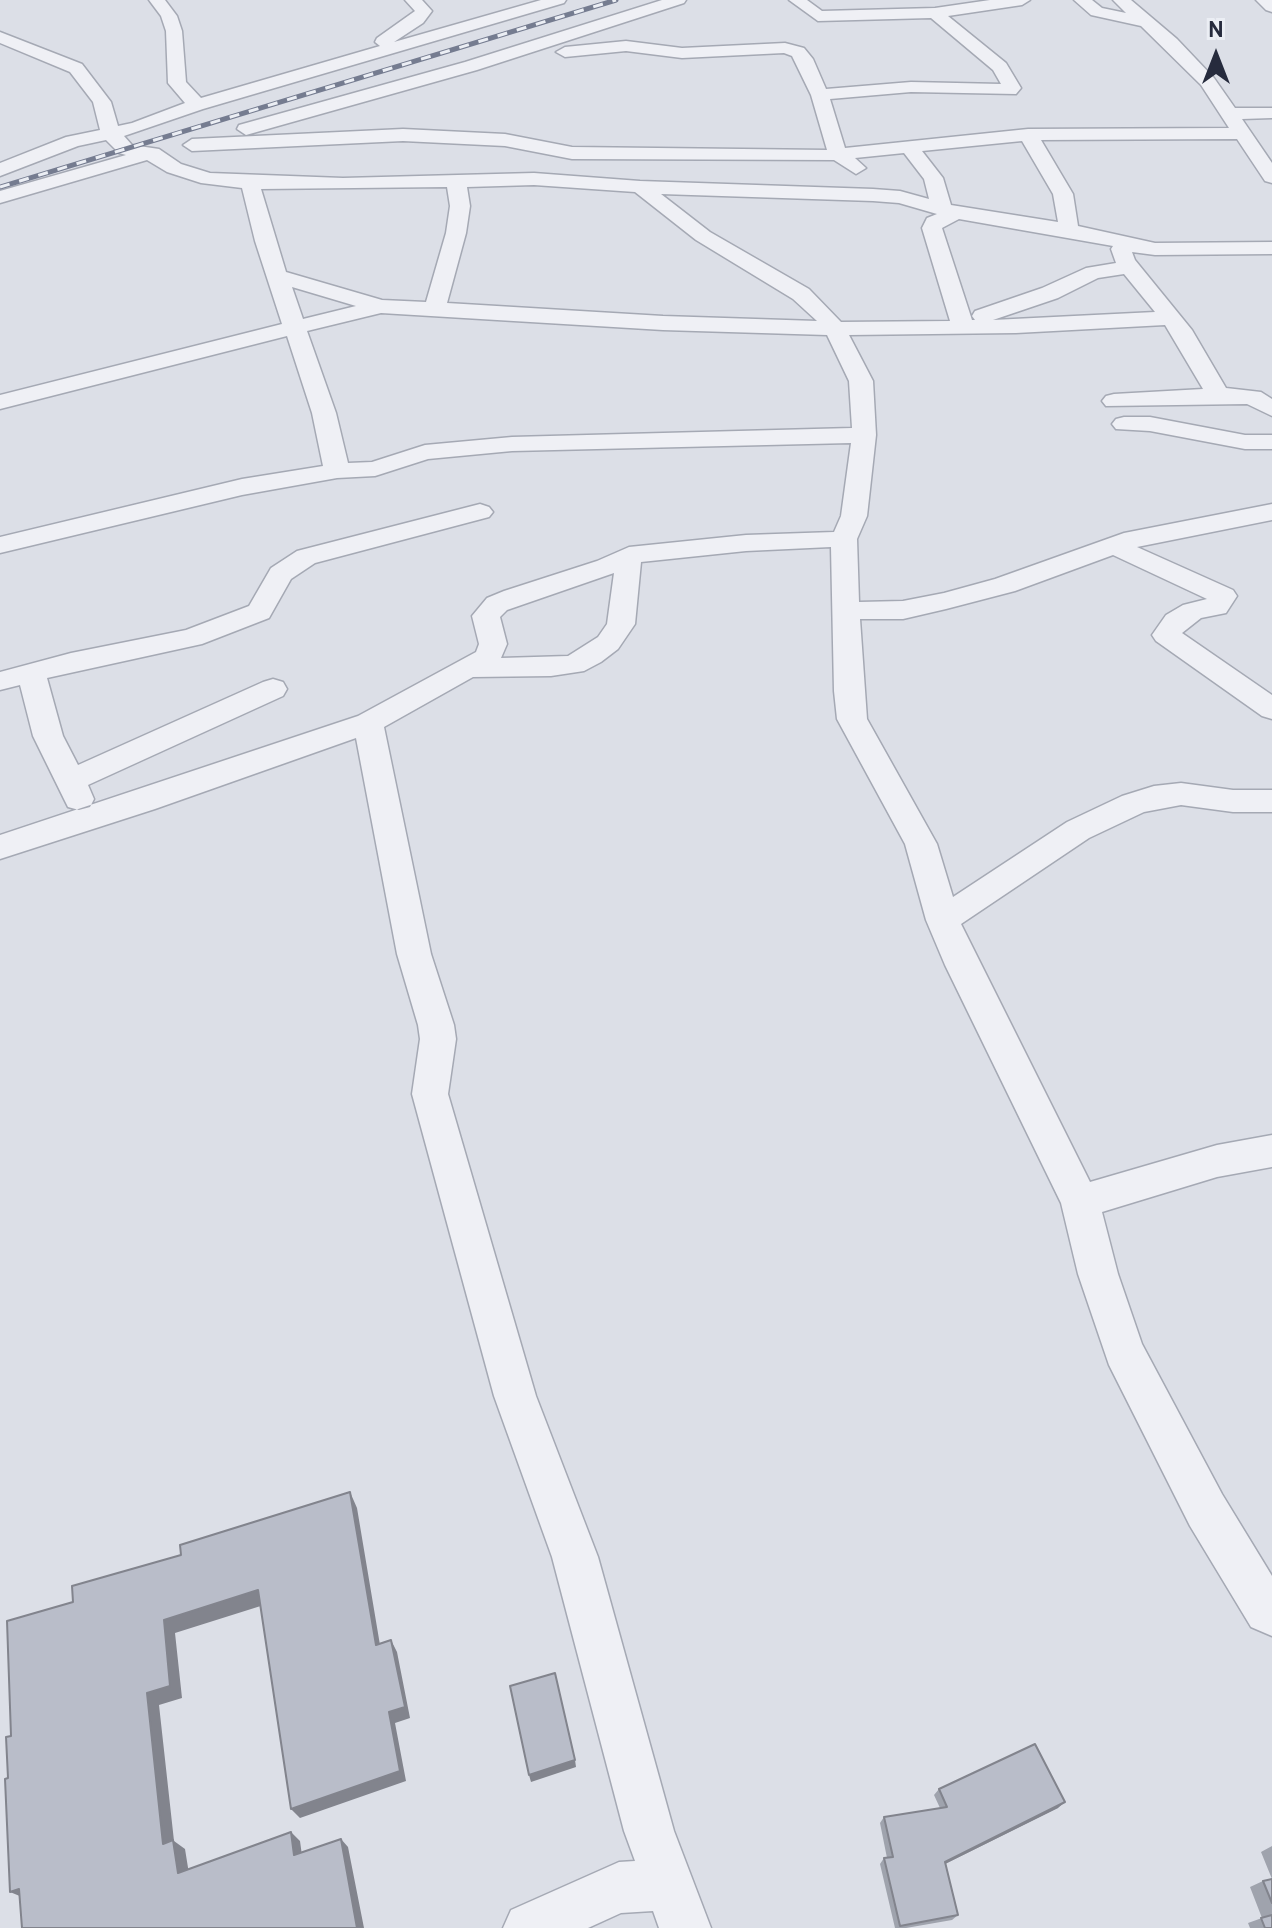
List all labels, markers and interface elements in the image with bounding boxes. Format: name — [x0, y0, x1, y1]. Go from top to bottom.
north arrow — [1176, 16, 1256, 96]
text: N — [1208, 18, 1224, 45]

